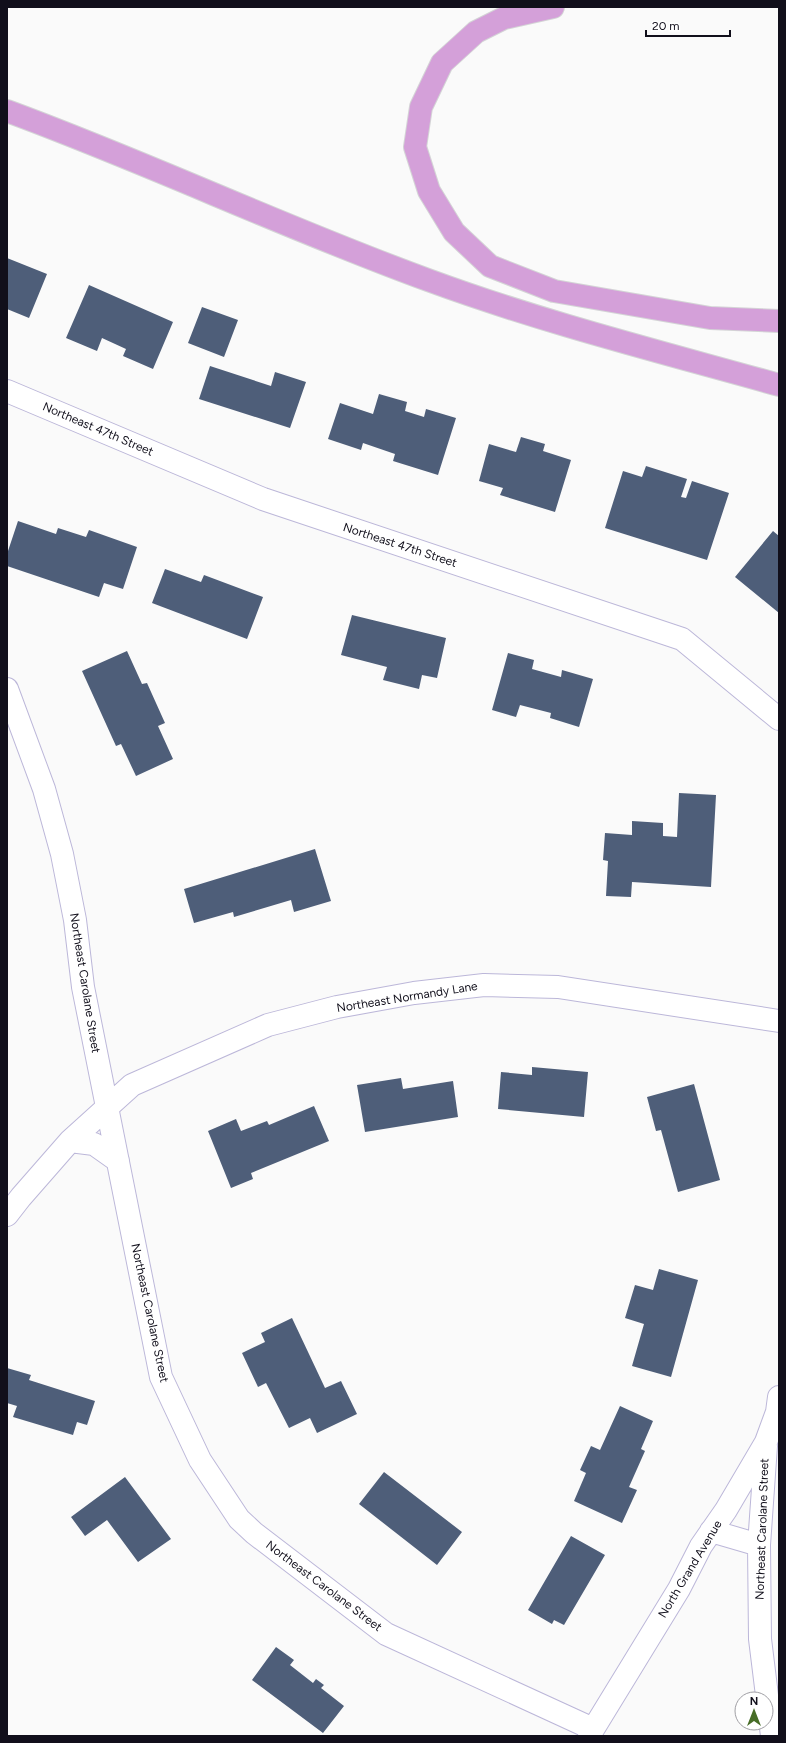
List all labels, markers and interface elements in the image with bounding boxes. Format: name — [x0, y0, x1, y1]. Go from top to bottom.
scale bar — [646, 12, 730, 38]
text: 20 m — [652, 19, 680, 33]
street label: Northeast 47th Street — [40, 399, 156, 459]
street label: Northeast 47th Street — [341, 520, 459, 570]
street label: Northeast Carolane Street — [67, 912, 103, 1055]
street label: Northeast Normandy Lane — [336, 979, 479, 1015]
street label: Northeast Carolane Street — [128, 1242, 172, 1384]
street label: Northeast Carolane Street — [753, 1458, 771, 1600]
street label: North Grand Avenue — [655, 1517, 725, 1620]
street label: Northeast Carolane Street — [263, 1538, 385, 1634]
north arrow — [734, 1691, 774, 1731]
text: N — [750, 1695, 758, 1708]

